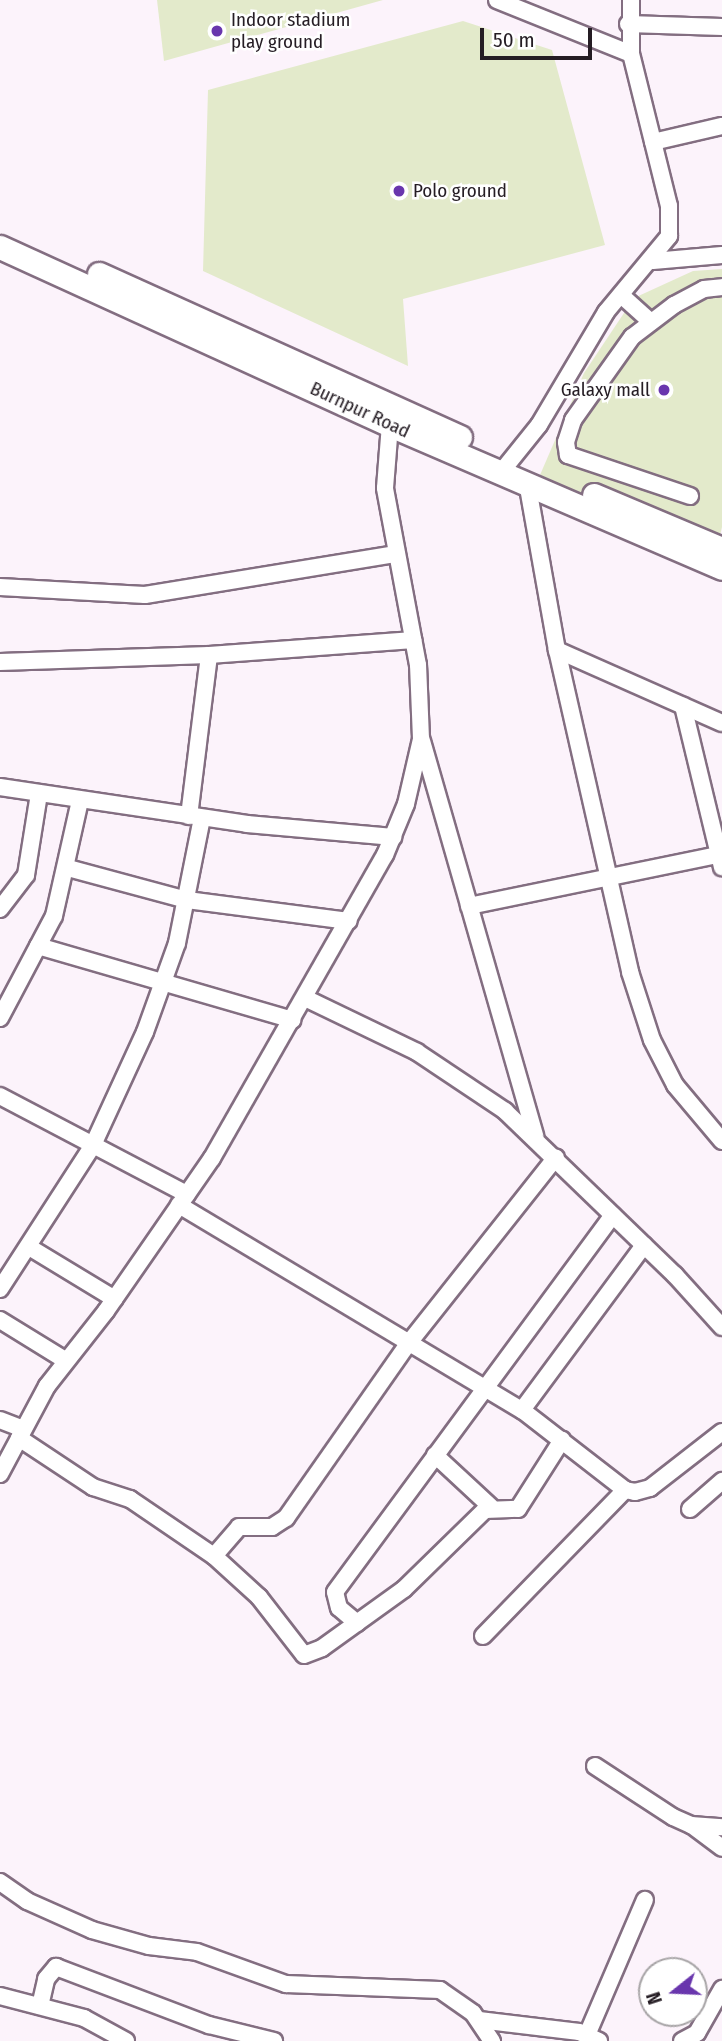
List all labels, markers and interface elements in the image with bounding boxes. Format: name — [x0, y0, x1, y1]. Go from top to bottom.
place label: Indoor stadium play ground — [231, 9, 350, 53]
scale bar — [484, 14, 596, 58]
marker: Indoor stadium play ground — [209, 23, 225, 39]
text: 50 m — [493, 27, 535, 53]
place label: Polo ground — [413, 180, 507, 202]
marker: Polo ground — [391, 183, 407, 199]
street label: Burnpur Road — [306, 377, 414, 443]
place label: Galaxy mall — [561, 379, 650, 401]
marker: Galaxy mall — [656, 382, 672, 398]
north arrow — [638, 1957, 708, 2027]
text: N — [642, 1989, 667, 2007]

